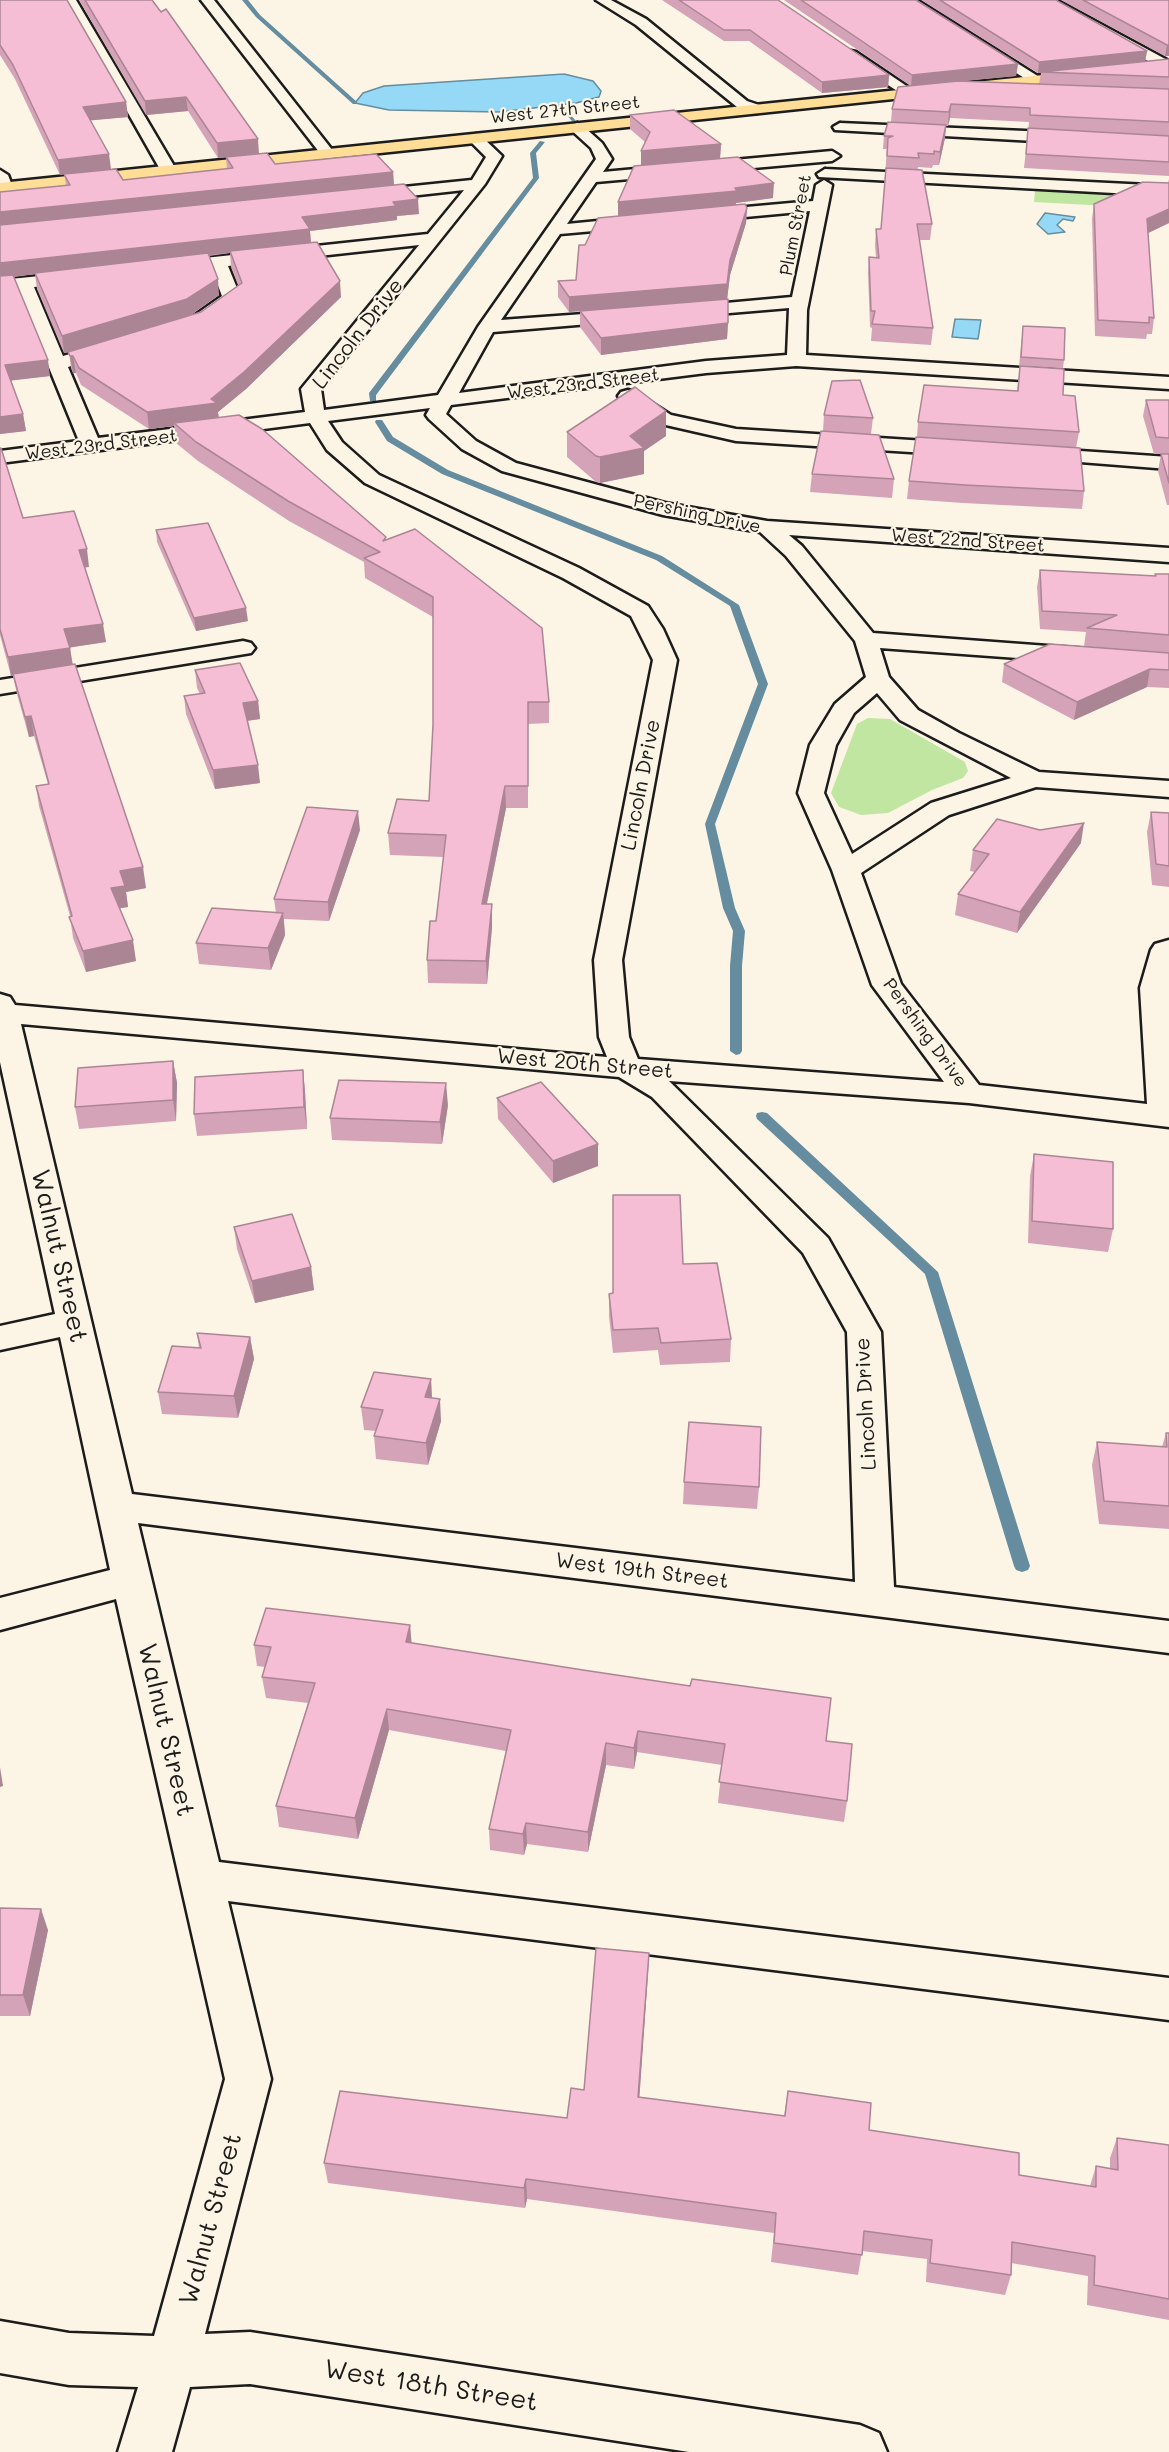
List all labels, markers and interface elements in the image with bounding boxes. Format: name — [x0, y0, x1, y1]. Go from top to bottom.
street label: West 27th Street — [489, 91, 641, 129]
street label: Plum Street — [776, 173, 816, 277]
street label: Lincoln Drive — [307, 274, 409, 394]
street label: West 23rd Street — [506, 364, 660, 404]
street label: West 23rd Street — [24, 425, 178, 465]
street label: Pershing Drive — [632, 490, 762, 538]
street label: West 22nd Street — [891, 525, 1045, 557]
street label: Lincoln Drive — [616, 717, 666, 853]
street label: Pershing Drive — [878, 974, 972, 1092]
street label: West 20th Street — [496, 1044, 674, 1084]
street label: Walnut Street — [24, 1166, 94, 1346]
street label: Lincoln Drive — [850, 1337, 882, 1471]
street label: West 19th Street — [554, 1548, 730, 1594]
street label: Walnut Street — [131, 1640, 201, 1820]
street label: Walnut Street — [173, 2130, 249, 2308]
street label: West 18th Street — [322, 2354, 540, 2418]

